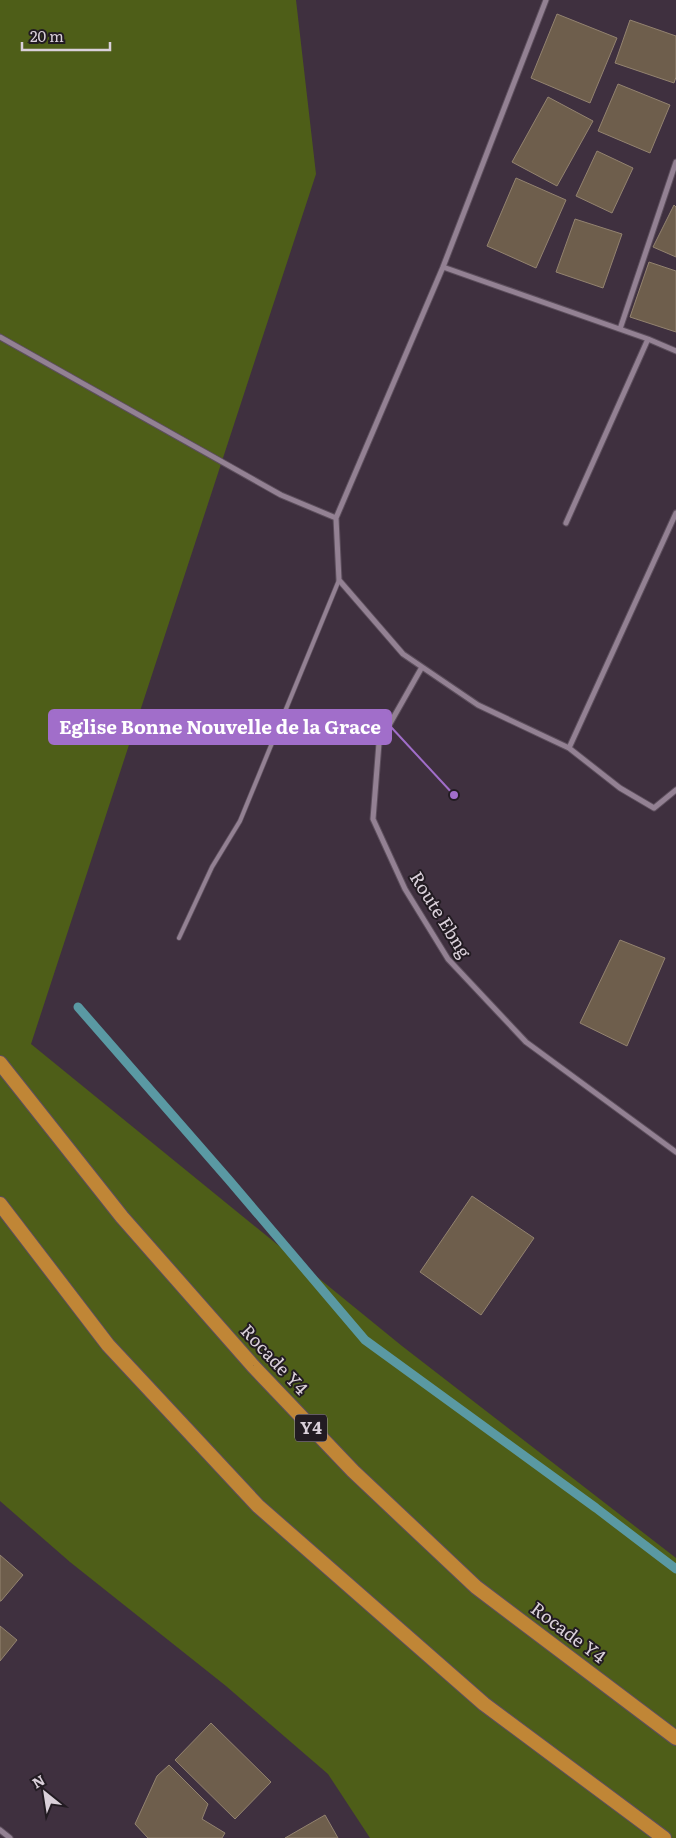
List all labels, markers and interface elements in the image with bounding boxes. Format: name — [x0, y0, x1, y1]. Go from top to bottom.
scale bar — [22, 20, 110, 52]
text: 20 m — [30, 24, 64, 47]
callout: Eglise Bonne Nouvelle de la Grace — [49, 710, 391, 744]
text: Eglise Bonne Nouvelle de la Grace — [59, 712, 381, 740]
street label: Route Ebng — [404, 866, 479, 964]
street label: Rocade Y4 — [235, 1318, 315, 1401]
road number: Y4 — [295, 1415, 327, 1442]
street label: Rocade Y4 — [526, 1594, 612, 1669]
north arrow — [20, 1768, 70, 1818]
text: N — [28, 1769, 48, 1792]

